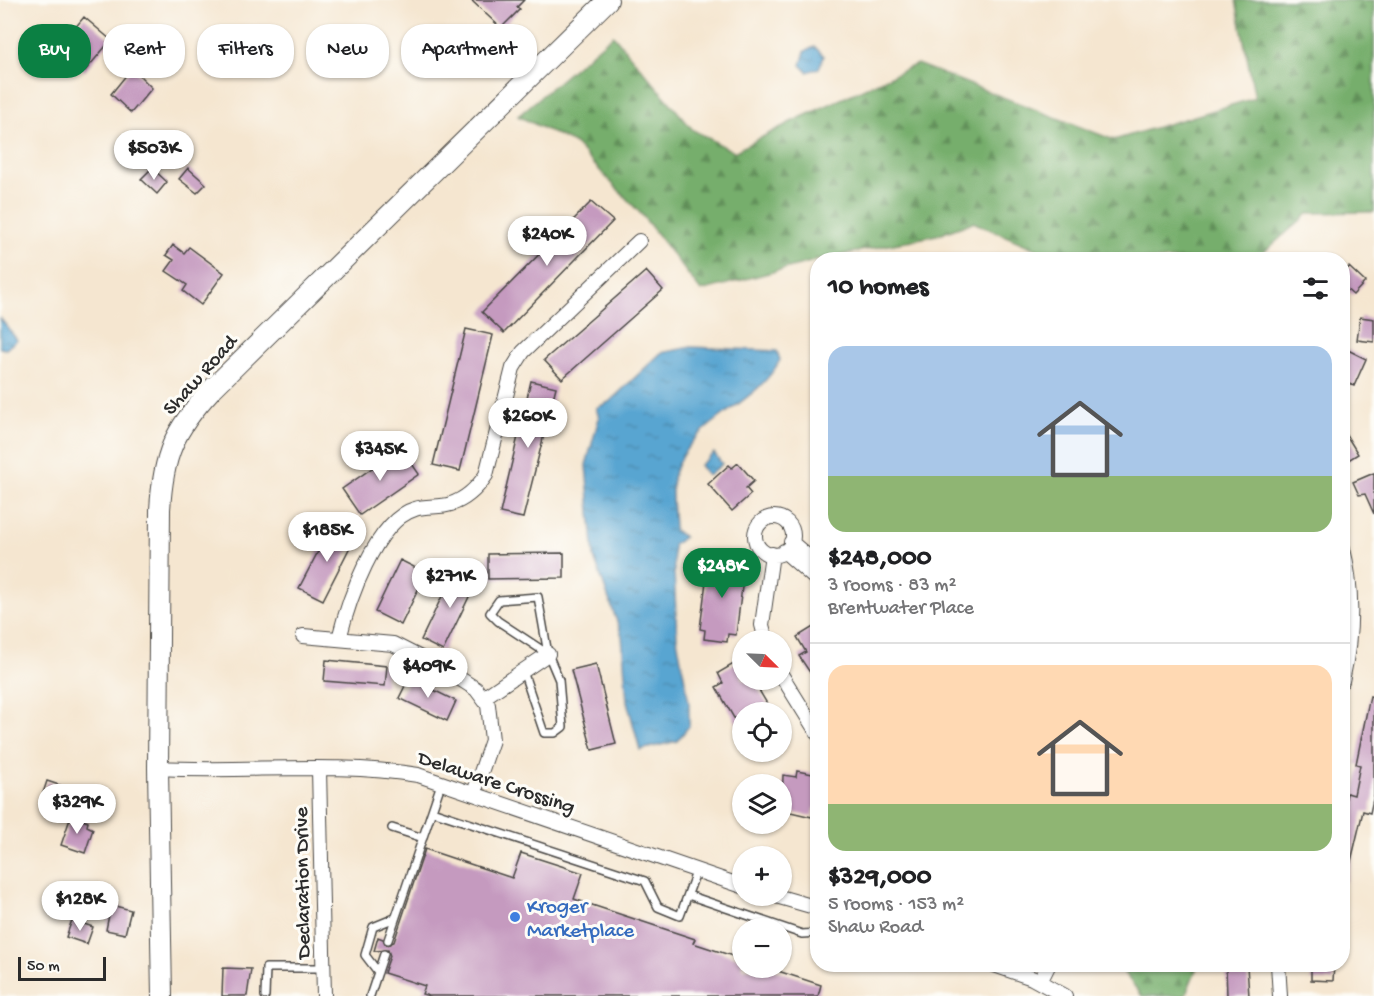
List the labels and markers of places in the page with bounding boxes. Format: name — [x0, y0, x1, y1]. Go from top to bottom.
pin: $503K — [112, 130, 196, 181]
pin: $240K — [505, 216, 589, 267]
pin: $260K — [486, 398, 570, 449]
pin: $345K — [338, 431, 422, 482]
pin: $185K — [285, 512, 369, 563]
pin: $248K — [680, 548, 764, 599]
pin: $271K — [408, 558, 492, 609]
pin: $409K — [386, 648, 470, 699]
pin: $329K — [35, 784, 119, 835]
pin: $128K — [38, 881, 122, 932]
place label: Kroger Marketplace — [527, 896, 635, 945]
marker: Kroger Marketplace — [508, 910, 522, 924]

